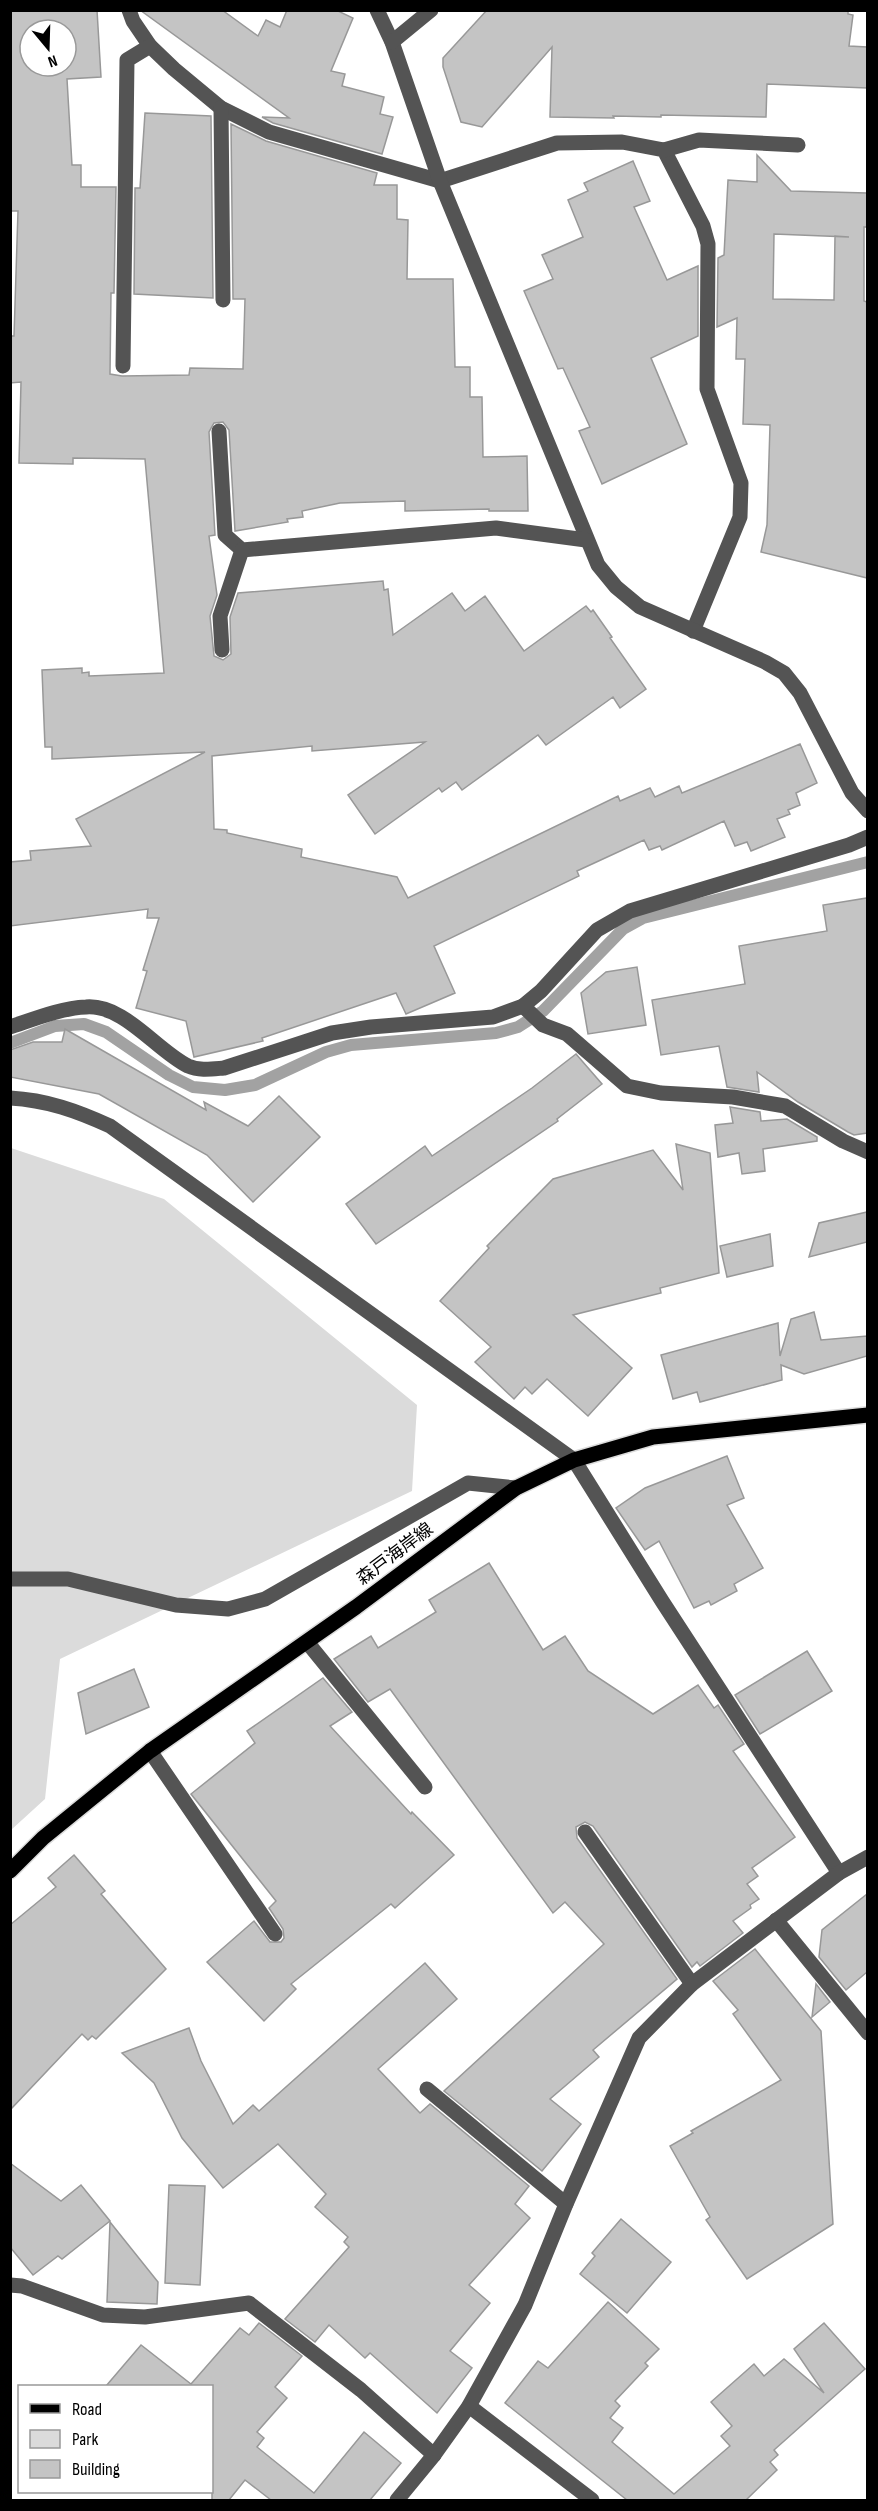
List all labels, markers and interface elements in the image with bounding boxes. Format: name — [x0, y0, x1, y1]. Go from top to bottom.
north arrow — [18, 18, 78, 78]
text: N — [45, 50, 60, 71]
street label: 森戸海岸線 — [353, 1519, 437, 1589]
legend — [18, 2385, 213, 2493]
text: Road — [72, 2399, 102, 2420]
text: Park — [72, 2429, 98, 2450]
text: Building — [72, 2459, 120, 2480]

